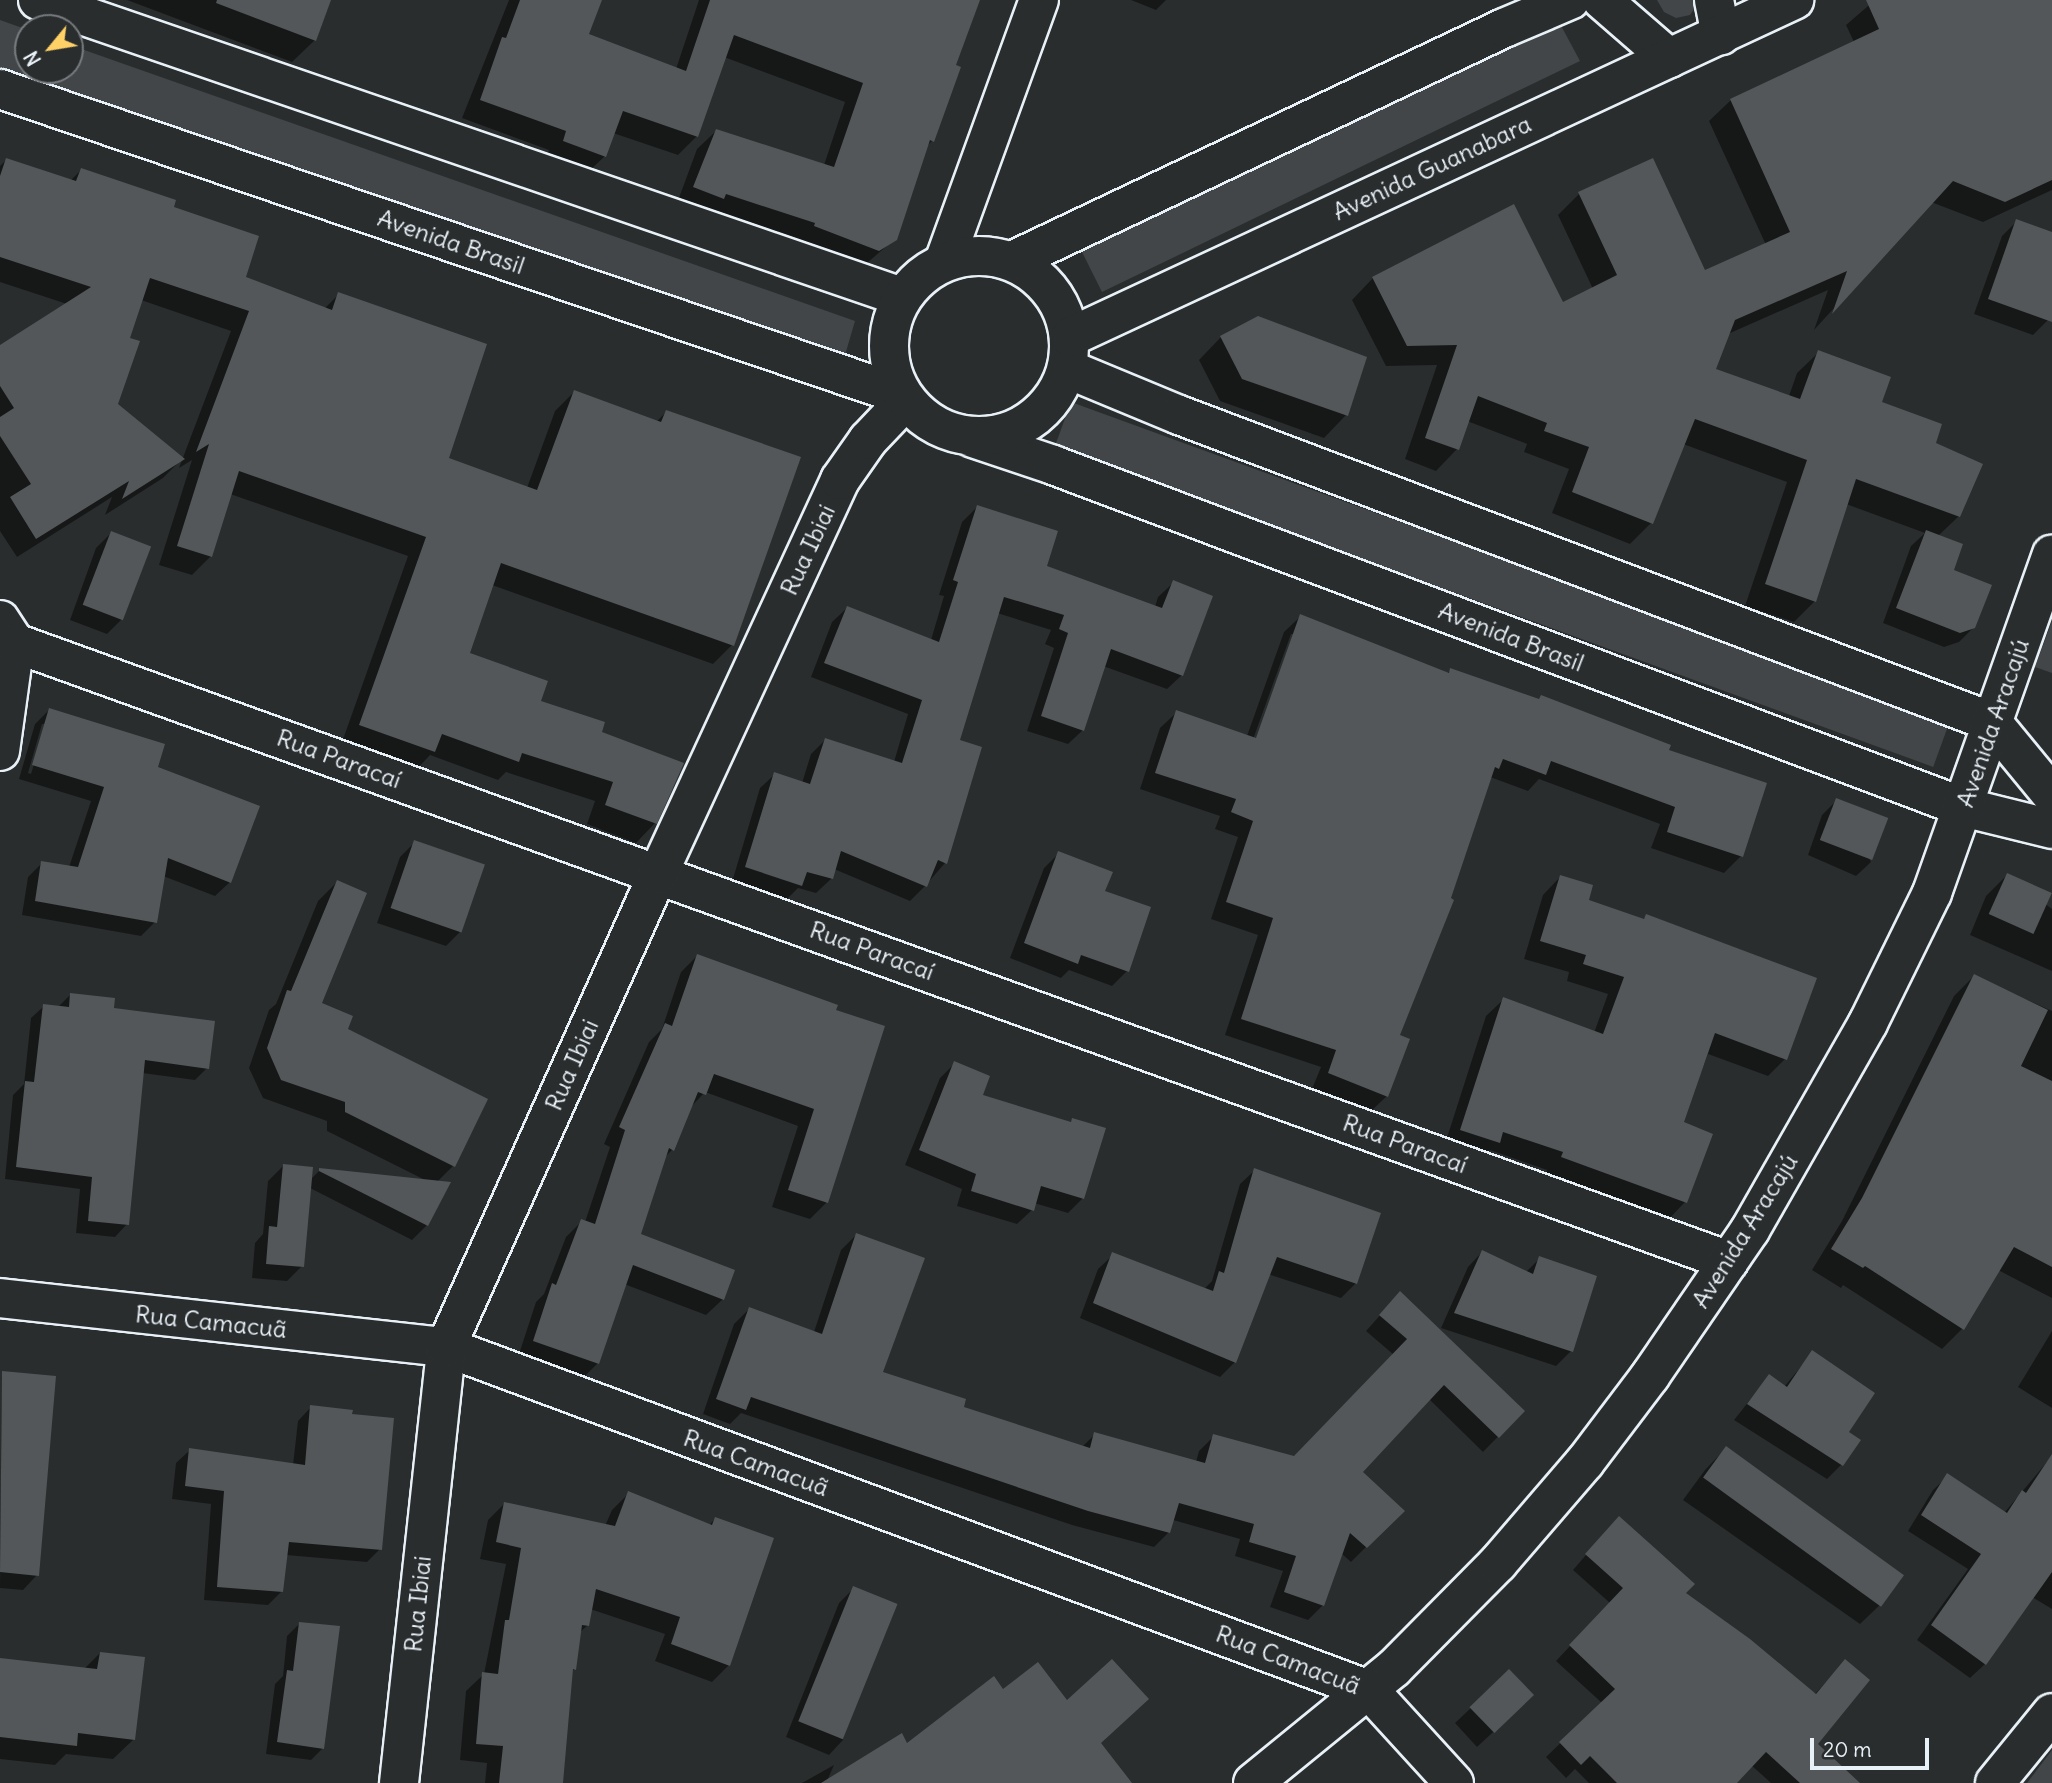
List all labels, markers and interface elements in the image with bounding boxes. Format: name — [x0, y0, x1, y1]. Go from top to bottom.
north arrow — [14, 14, 84, 84]
text: N — [19, 47, 46, 70]
street label: Avenida Guanabara — [1328, 109, 1536, 227]
street label: Avenida Brasil — [374, 203, 528, 281]
street label: Rua Ibiai — [775, 500, 841, 600]
street label: Avenida Brasil — [1434, 596, 1588, 678]
street label: Avenida Aracajú — [1951, 635, 2035, 811]
street label: Rua Paracaí — [273, 723, 405, 795]
street label: Rua Paracaí — [806, 915, 938, 987]
street label: Rua Ibiai — [539, 1015, 605, 1115]
street label: Rua Paracaí — [1339, 1108, 1471, 1180]
street label: Avenida Aracajú — [1686, 1149, 1804, 1313]
street label: Rua Camacuã — [134, 1300, 288, 1344]
street label: Rua Camacuã — [680, 1423, 832, 1503]
street label: Rua Ibiai — [399, 1554, 437, 1654]
street label: Rua Camacuã — [1212, 1619, 1364, 1701]
scale bar — [1814, 1724, 1933, 1768]
text: 20 m — [1823, 1736, 1872, 1763]

